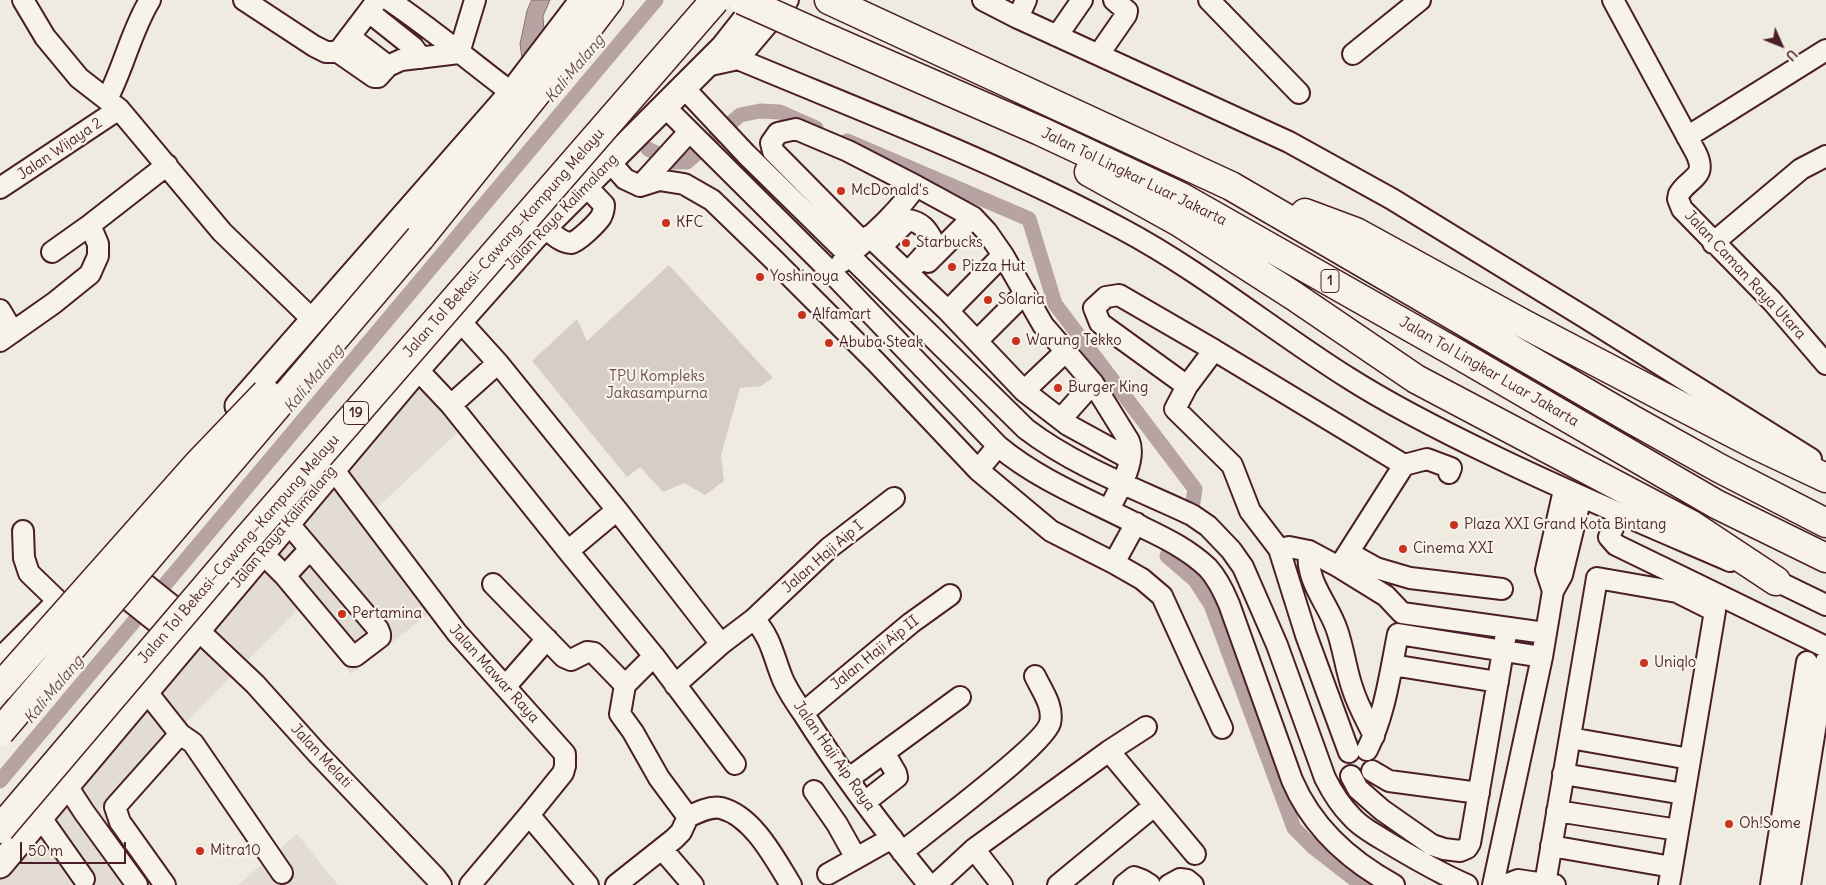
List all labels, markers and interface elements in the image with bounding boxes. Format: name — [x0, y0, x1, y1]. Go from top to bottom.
north arrow — [1756, 20, 1806, 70]
water label: Kali Malang — [541, 31, 609, 107]
text: U — [1782, 46, 1802, 65]
street label: Jalan Wijaya 2 — [14, 114, 106, 184]
street label: Jalan Tol Lingkar Luar Jakarta — [1038, 124, 1230, 230]
street label: Jalan Tol Bekasi–Cawang–Kampung Melayu — [400, 125, 608, 361]
street label: Jalan Raya Kalimalang — [502, 150, 622, 274]
place label: McDonald's — [851, 182, 929, 200]
marker: McDonald's — [835, 185, 847, 197]
street label: Jalan Caman Raya Utara — [1681, 207, 1809, 343]
place label: KFC — [676, 214, 703, 232]
marker: KFC — [660, 217, 672, 229]
place label: Starbucks — [916, 234, 983, 252]
marker: Starbucks — [900, 237, 912, 249]
place label: Pizza Hut — [962, 258, 1025, 276]
marker: Pizza Hut — [946, 261, 958, 273]
place label: Yoshinoya — [770, 268, 839, 286]
road number: 1 — [1321, 270, 1339, 292]
marker: Yoshinoya — [754, 271, 766, 283]
place label: Solaria — [998, 291, 1045, 309]
marker: Solaria — [982, 294, 994, 306]
place label: Alfamart — [812, 306, 871, 324]
marker: Alfamart — [796, 309, 808, 321]
street label: Jalan Tol Lingkar Luar Jakarta — [1396, 313, 1582, 431]
place label: Warung Tekko — [1026, 332, 1122, 350]
place label: Abuba Steak — [839, 334, 923, 352]
marker: Warung Tekko — [1010, 335, 1022, 347]
marker: Abuba Steak — [823, 337, 835, 349]
water label: Kali Malang — [280, 341, 348, 417]
park label: TPU Kompleks Jakasampurna — [606, 368, 708, 403]
place label: Burger King — [1068, 379, 1148, 397]
marker: Burger King — [1052, 382, 1064, 394]
road number: 19 — [344, 402, 368, 424]
street label: Jalan Tol Bekasi–Cawang–Kampung Melayu — [135, 431, 343, 667]
street label: Jalan Raya Kalimalang — [228, 462, 340, 592]
place label: Plaza XXI Grand Kota Bintang — [1464, 516, 1666, 534]
street label: Jalan Haji Aip I — [779, 517, 867, 597]
marker: Plaza XXI Grand Kota Bintang — [1448, 519, 1460, 531]
place label: Cinema XXI — [1413, 540, 1494, 558]
marker: Cinema XXI — [1397, 543, 1409, 555]
place label: Pertamina — [352, 605, 422, 623]
marker: Pertamina — [336, 608, 348, 620]
street label: Jalan Haji Aip II — [827, 612, 923, 694]
street label: Jalan Mawar Raya — [445, 621, 543, 727]
water label: Kali Malang — [20, 652, 88, 728]
place label: Uniqlo — [1654, 654, 1696, 672]
marker: Uniqlo — [1638, 657, 1650, 669]
street label: Jalan Haji Aip Raya — [789, 698, 879, 814]
street label: Jalan Melati — [287, 720, 355, 792]
place label: Oh!Some — [1739, 815, 1801, 833]
marker: Oh!Some — [1723, 818, 1735, 830]
scale bar — [22, 832, 129, 864]
text: 50 m — [28, 841, 63, 860]
place label: Mitra10 — [210, 842, 261, 860]
marker: Mitra10 — [194, 845, 206, 857]

